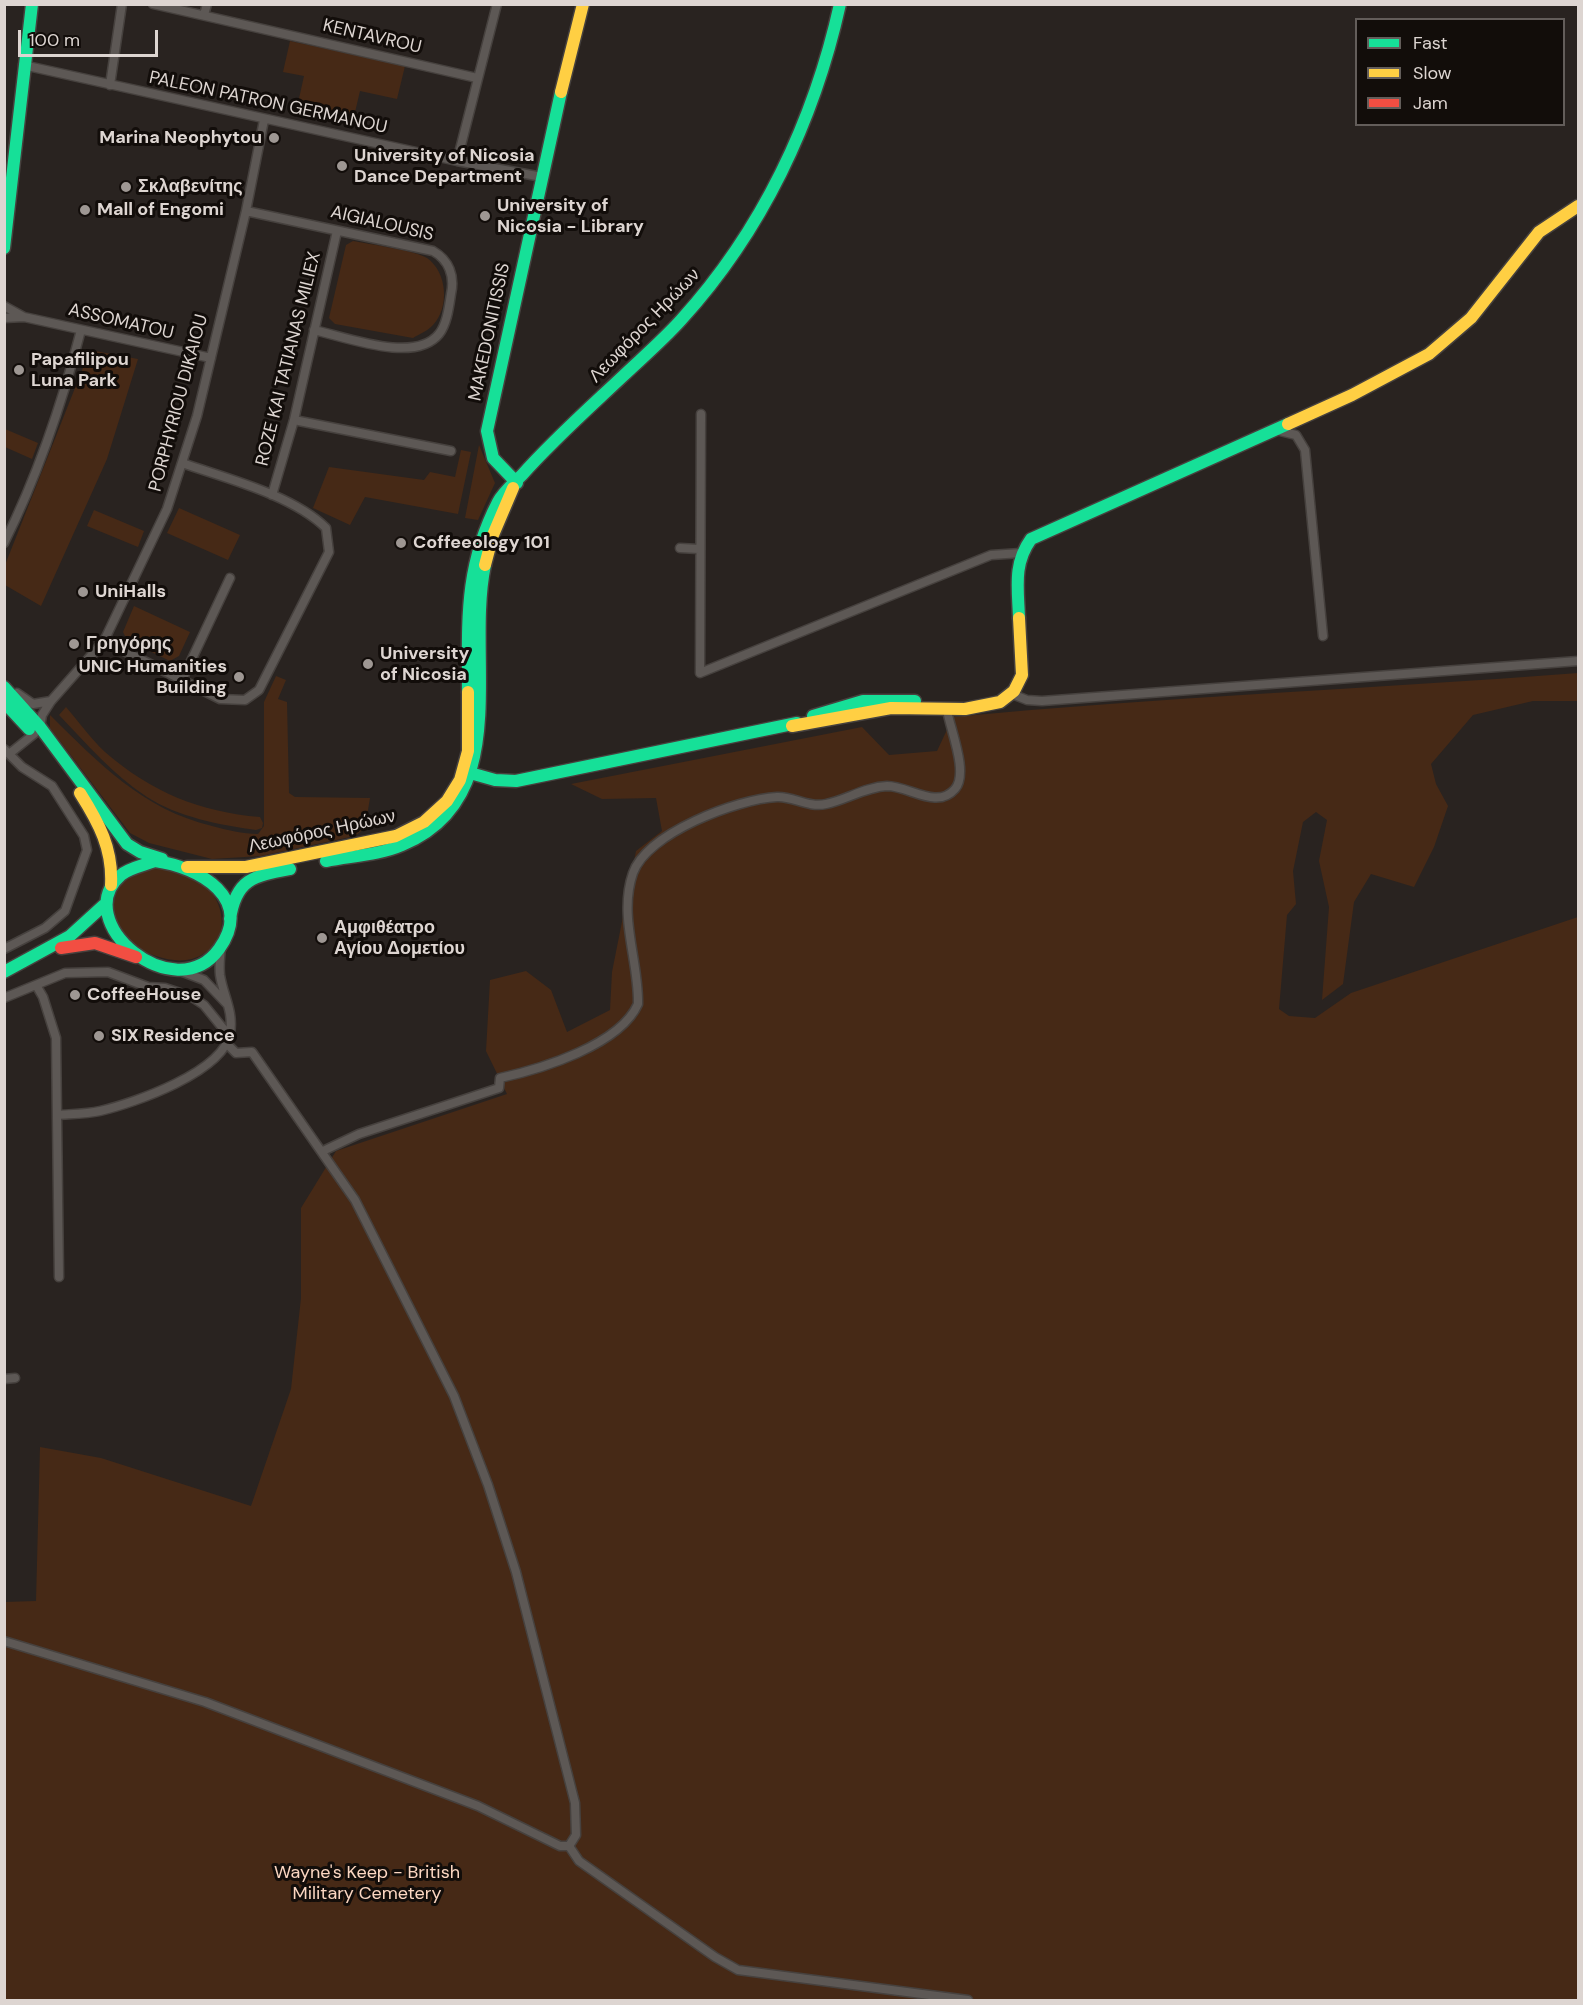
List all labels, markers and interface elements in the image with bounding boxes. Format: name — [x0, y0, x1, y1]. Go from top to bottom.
street label: KENTAVROU — [321, 15, 423, 59]
scale bar — [21, 18, 160, 56]
legend — [1355, 18, 1565, 126]
text: 100 m — [29, 28, 80, 52]
text: Fast — [1413, 31, 1448, 55]
text: Slow — [1413, 61, 1452, 85]
street label: PALEON PATRON GERMANOU — [147, 67, 389, 139]
text: Jam — [1413, 91, 1448, 115]
place label: Marina Neophytou — [99, 127, 262, 149]
marker: Marina Neophytou — [267, 131, 281, 145]
place label: University of Nicosia Dance Department — [354, 145, 535, 188]
marker: University of Nicosia Dance Department — [335, 159, 349, 173]
place label: Σκλαβενίτης — [138, 176, 243, 198]
marker: Σκλαβενίτης — [119, 180, 133, 194]
place label: University of Nicosia - Library — [497, 195, 644, 238]
place label: Mall of Engomi — [97, 199, 224, 221]
street label: AIGIALOUSIS — [328, 202, 436, 246]
marker: Mall of Engomi — [78, 203, 92, 217]
marker: University of Nicosia - Library — [478, 209, 492, 223]
street label: ROZE KAI TATIANAS MILIEX — [252, 250, 326, 468]
street label: MAKEDONITISSIS — [465, 261, 515, 403]
street label: Λεωφόρος Ηρώων — [585, 265, 705, 387]
street label: ASSOMATOU — [66, 299, 176, 345]
street label: PORPHYRIOU DIKAIOU — [145, 312, 213, 494]
place label: Papafilipou Luna Park — [31, 349, 129, 392]
marker: Papafilipou Luna Park — [12, 363, 26, 377]
place label: Coffeeology 101 — [413, 532, 550, 554]
marker: Coffeeology 101 — [394, 536, 408, 550]
place label: UniHalls — [95, 581, 166, 603]
marker: UniHalls — [76, 585, 90, 599]
place label: Γρηγόρης — [86, 633, 171, 655]
marker: Γρηγόρης — [67, 637, 81, 651]
place label: University of Nicosia — [380, 643, 469, 686]
place label: UNIC Humanities Building — [79, 656, 227, 698]
marker: University of Nicosia — [361, 657, 375, 671]
marker: UNIC Humanities Building — [232, 670, 246, 684]
street label: Λεωφόρος Ηρώων — [246, 806, 398, 858]
place label: Αμφιθέατρο Αγίου Δομετίου — [334, 917, 465, 960]
marker: Αμφιθέατρο Αγίου Δομετίου — [315, 931, 329, 945]
place label: CoffeeHouse — [87, 984, 201, 1006]
marker: CoffeeHouse — [68, 988, 82, 1002]
place label: SIX Residence — [111, 1025, 235, 1047]
marker: SIX Residence — [92, 1029, 106, 1043]
park label: Wayne's Keep - British Military Cemetery — [274, 1862, 460, 1904]

